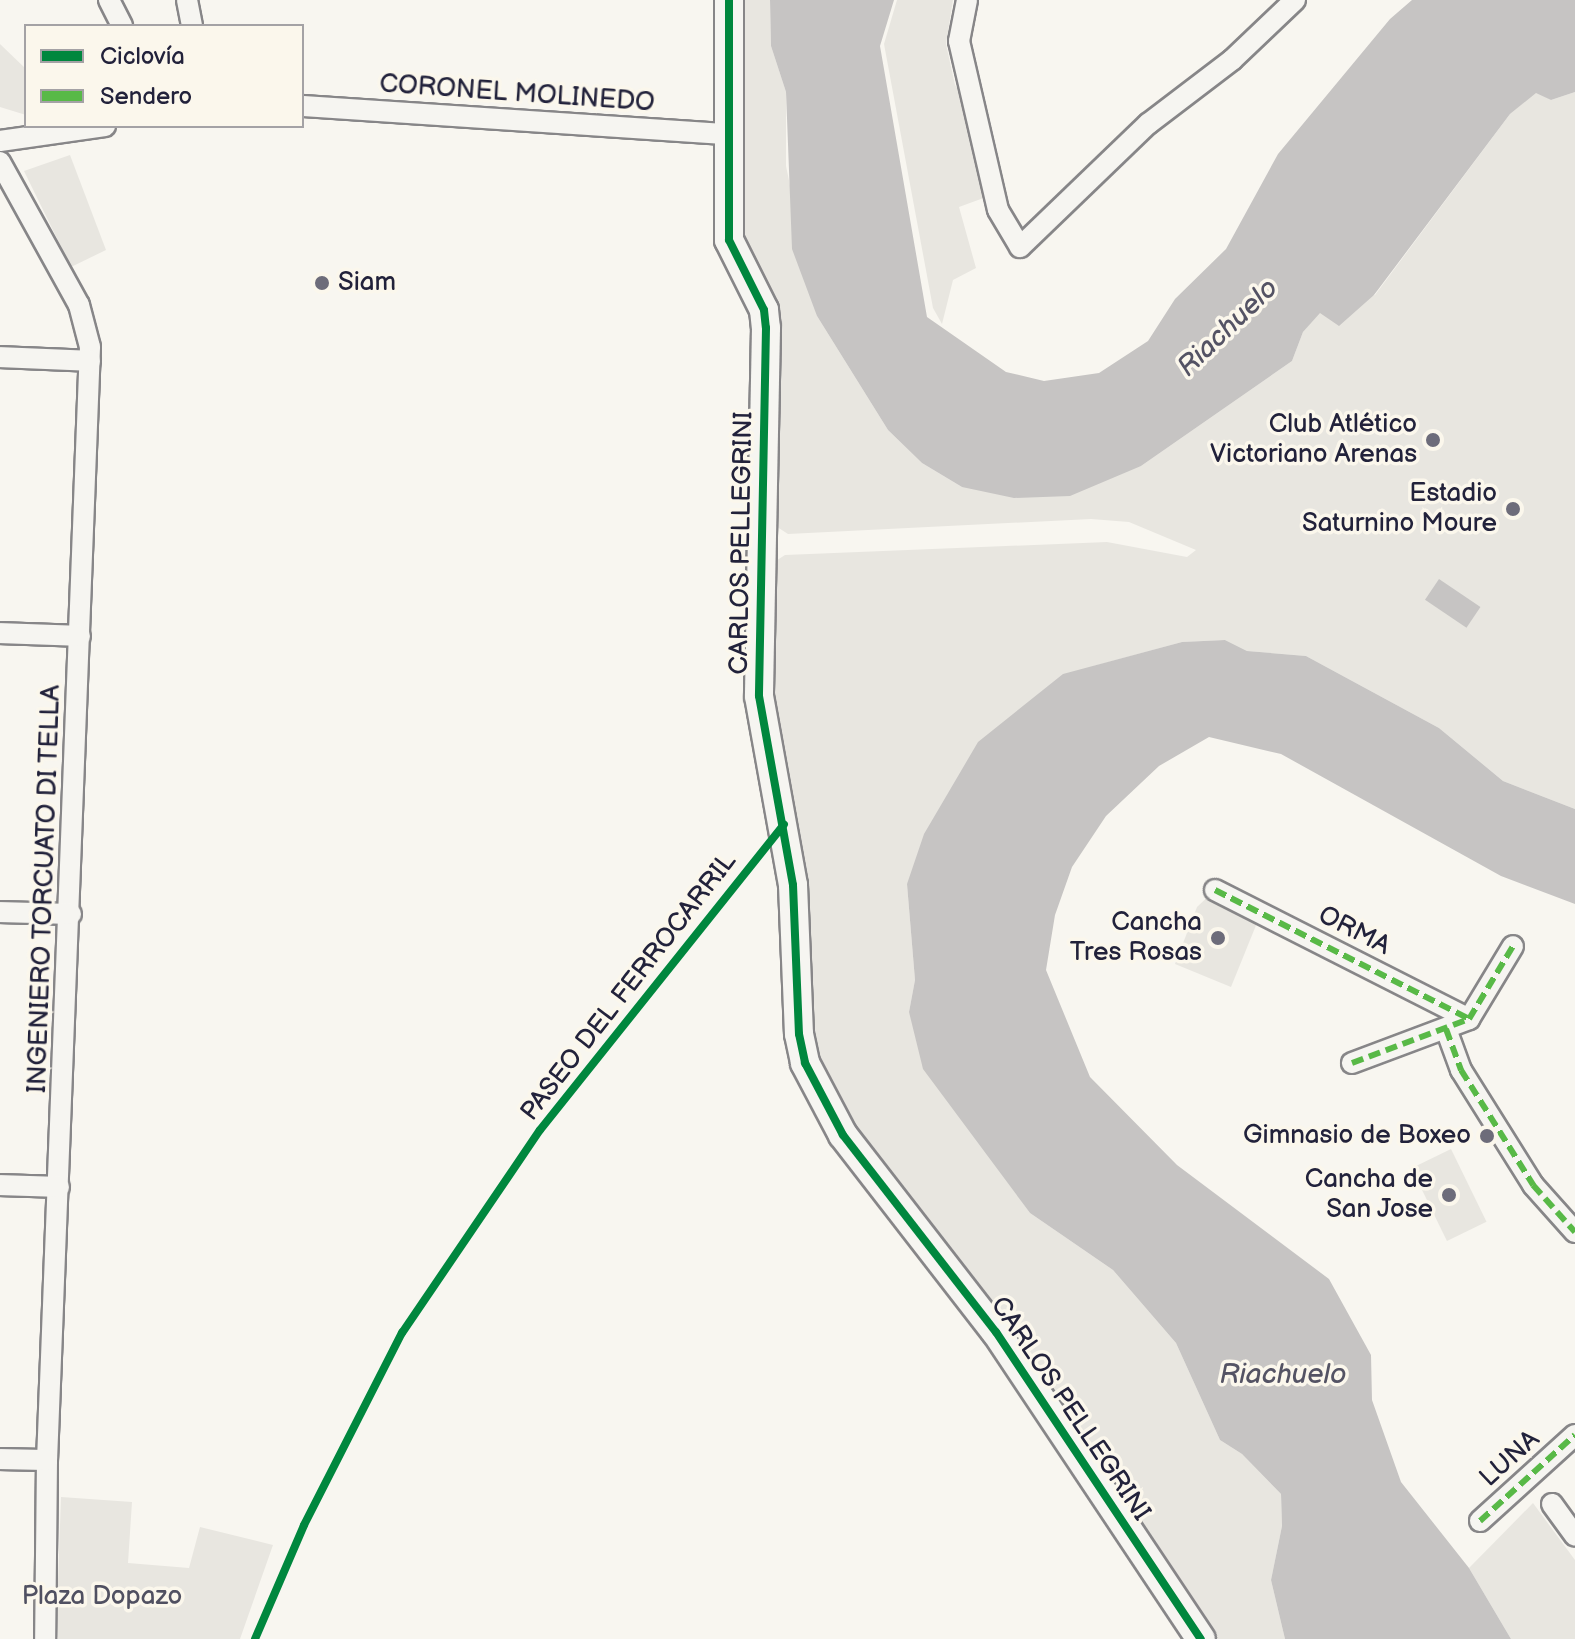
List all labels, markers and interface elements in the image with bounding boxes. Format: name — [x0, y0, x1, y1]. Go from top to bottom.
legend — [24, 24, 304, 128]
text: Ciclovía — [100, 42, 185, 71]
street label: CORONEL MOLINEDO — [378, 69, 656, 119]
text: Sendero — [100, 82, 192, 111]
place label: Siam — [338, 267, 396, 299]
water label: Riachuelo — [1171, 272, 1285, 384]
marker: Siam — [313, 274, 331, 292]
place label: Club Atlético Victoriano Arenas — [1210, 409, 1417, 470]
street label: CARLOS PELLEGRINI — [724, 411, 760, 675]
marker: Club Atlético Victoriano Arenas — [1424, 431, 1442, 449]
place label: Estadio Saturnino Moure — [1302, 478, 1497, 540]
marker: Estadio Saturnino Moure — [1504, 500, 1522, 518]
street label: INGENIERO TORCUATO DI TELLA — [22, 684, 68, 1094]
street label: PASEO DEL FERROCARRIL — [515, 847, 743, 1127]
street label: ORMA — [1313, 900, 1395, 962]
place label: Cancha Tres Rosas — [1070, 907, 1202, 968]
marker: Cancha Tres Rosas — [1209, 929, 1227, 947]
place label: Gimnasio de Boxeo — [1243, 1120, 1471, 1152]
marker: Gimnasio de Boxeo — [1478, 1127, 1496, 1145]
place label: Cancha de San Jose — [1305, 1164, 1433, 1226]
marker: Cancha de San Jose — [1440, 1186, 1458, 1204]
street label: CARLOS PELLEGRINI — [983, 1291, 1157, 1527]
water label: Riachuelo — [1220, 1358, 1346, 1392]
street label: LUNA — [1474, 1424, 1546, 1494]
park label: Plaza Dopazo — [22, 1581, 182, 1613]

